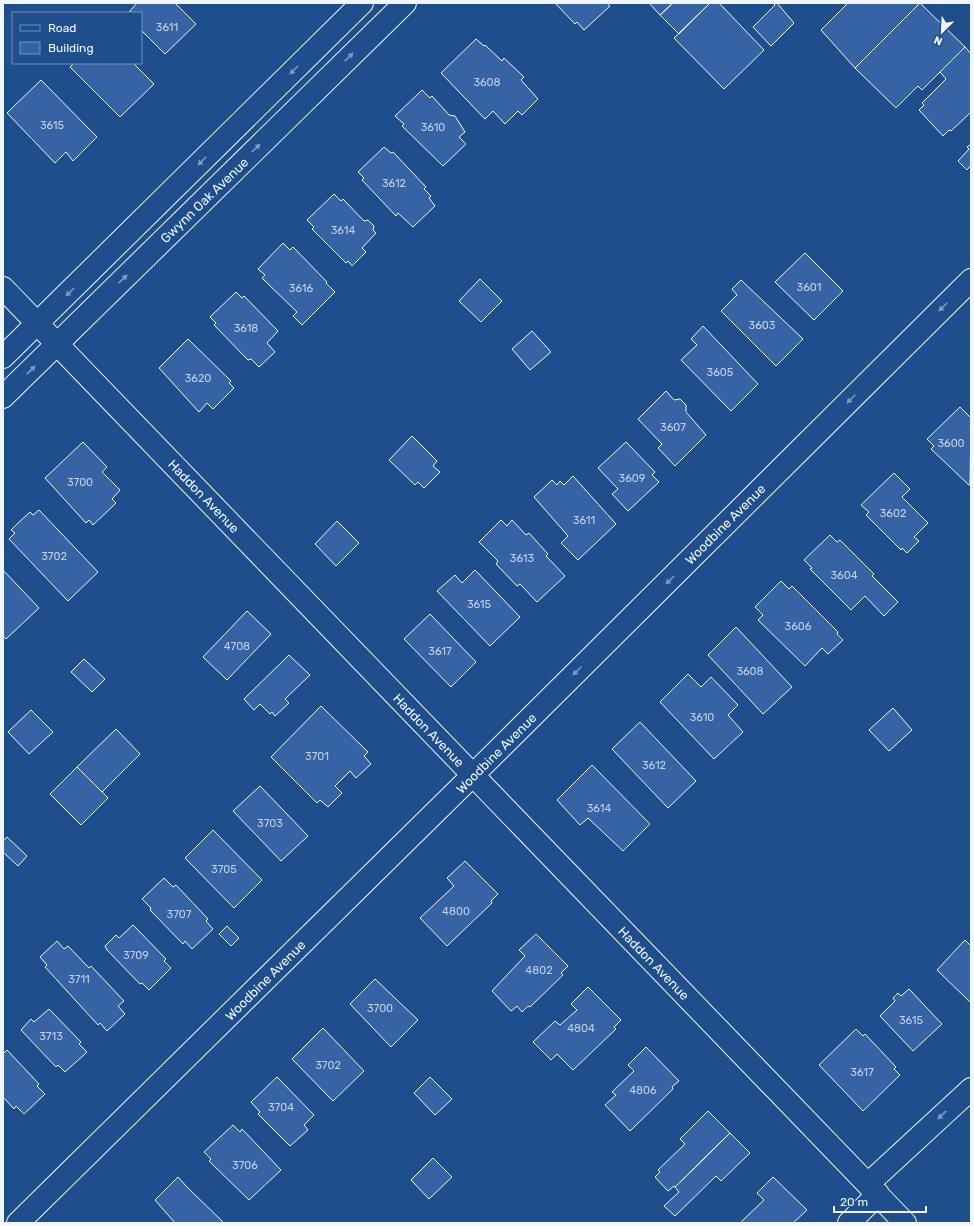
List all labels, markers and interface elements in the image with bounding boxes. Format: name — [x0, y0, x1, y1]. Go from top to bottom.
legend — [12, 12, 142, 64]
north arrow — [922, 12, 962, 52]
text: Road — [48, 21, 76, 35]
house number: 3611 — [156, 21, 178, 34]
text: N — [932, 33, 944, 48]
text: Building — [48, 41, 94, 55]
one-way arrow — [344, 53, 354, 62]
one-way arrow — [289, 65, 299, 75]
house number: 3608 — [473, 76, 501, 89]
house number: 3615 — [40, 119, 65, 132]
house number: 3610 — [421, 121, 445, 134]
one-way arrow — [251, 143, 261, 153]
street label: Gwynn Oak Avenue — [157, 155, 251, 246]
one-way arrow — [197, 156, 207, 166]
house number: 3612 — [382, 177, 406, 190]
house number: 3614 — [331, 224, 355, 237]
one-way arrow — [118, 274, 128, 283]
house number: 3601 — [797, 281, 821, 294]
house number: 3616 — [289, 282, 314, 295]
one-way arrow — [65, 287, 75, 297]
one-way arrow — [938, 303, 948, 312]
house number: 3603 — [749, 319, 776, 332]
house number: 3618 — [234, 322, 258, 335]
one-way arrow — [26, 365, 36, 375]
house number: 3605 — [707, 366, 734, 379]
house number: 3620 — [185, 372, 211, 385]
one-way arrow — [846, 394, 856, 404]
house number: 3607 — [660, 421, 686, 434]
house number: 3600 — [937, 437, 965, 450]
street label: Haddon Avenue — [165, 457, 242, 536]
house number: 3609 — [619, 472, 645, 485]
house number: 3700 — [67, 476, 93, 489]
street label: Woodbine Avenue — [682, 481, 769, 568]
house number: 3602 — [880, 507, 906, 520]
house number: 3611 — [573, 514, 595, 527]
house number: 3702 — [41, 550, 67, 563]
house number: 3613 — [510, 552, 535, 565]
house number: 3604 — [830, 569, 858, 582]
one-way arrow — [665, 575, 674, 585]
house number: 3615 — [467, 598, 492, 611]
house number: 3606 — [785, 620, 812, 633]
house number: 4708 — [224, 640, 250, 653]
house number: 3617 — [428, 645, 452, 658]
house number: 3608 — [736, 665, 764, 678]
one-way arrow — [572, 666, 582, 676]
street label: Haddon Avenue — [390, 691, 467, 770]
street label: Woodbine Avenue — [453, 710, 540, 797]
house number: 3610 — [690, 711, 714, 724]
house number: 3701 — [305, 750, 329, 763]
house number: 3612 — [642, 759, 666, 772]
house number: 3614 — [587, 802, 611, 815]
house number: 3703 — [257, 817, 283, 830]
house number: 3705 — [211, 863, 237, 876]
house number: 4800 — [442, 905, 470, 918]
house number: 3707 — [167, 908, 192, 921]
street label: Haddon Avenue — [615, 924, 692, 1003]
street label: Woodbine Avenue — [222, 937, 309, 1024]
house number: 3709 — [123, 949, 149, 962]
house number: 4802 — [525, 964, 553, 977]
house number: 3711 — [68, 973, 90, 986]
house number: 3700 — [367, 1002, 393, 1015]
house number: 3615 — [899, 1014, 924, 1027]
house number: 4804 — [567, 1022, 595, 1035]
house number: 3713 — [39, 1030, 63, 1043]
house number: 3702 — [315, 1059, 341, 1072]
house number: 3617 — [850, 1066, 874, 1079]
house number: 4806 — [629, 1084, 657, 1097]
house number: 3704 — [268, 1101, 294, 1114]
one-way arrow — [938, 1110, 947, 1119]
house number: 3706 — [232, 1159, 258, 1172]
scale bar — [834, 1188, 926, 1214]
text: 20 m — [840, 1195, 868, 1209]

